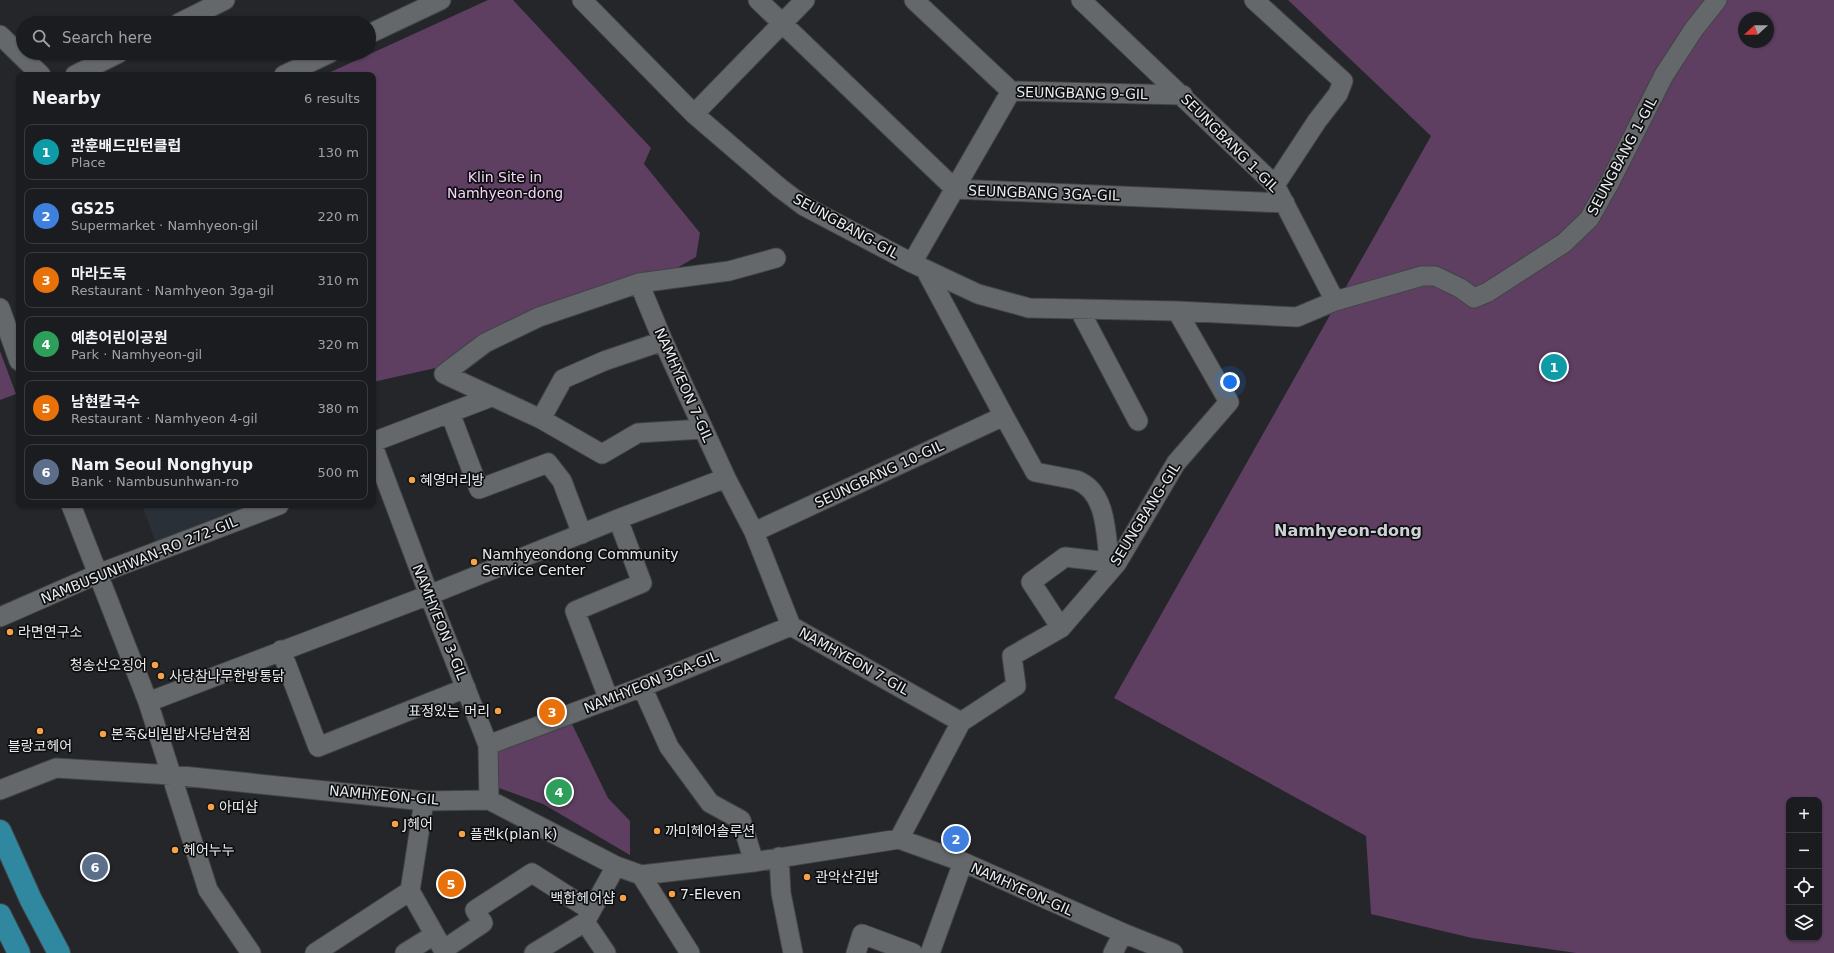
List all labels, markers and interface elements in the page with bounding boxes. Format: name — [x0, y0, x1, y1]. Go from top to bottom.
north arrow — [1738, 12, 1774, 48]
search box — [16, 16, 376, 60]
icon: search — [30, 27, 52, 49]
text: Search here — [62, 29, 152, 47]
street label: SEUNGBANG 9-GIL — [1016, 84, 1148, 102]
text: Nearby — [32, 88, 101, 108]
text: 6 results — [304, 91, 360, 106]
street label: SEUNGBANG 1-GIL — [1178, 91, 1282, 195]
street label: SEUNGBANG 1-GIL — [1584, 94, 1660, 218]
text: 관훈배드민턴클럽 — [71, 137, 181, 155]
text: 1 — [41, 145, 51, 160]
text: 130 m — [317, 145, 359, 160]
text: Place — [71, 155, 106, 170]
park label: Klin Site in Namhyeon-dong — [447, 169, 563, 201]
street label: SEUNGBANG 3GA-GIL — [968, 182, 1120, 204]
street label: SEUNGBANG-GIL — [790, 190, 902, 262]
text: GS25 — [71, 200, 115, 218]
text: 2 — [41, 209, 51, 224]
text: 220 m — [317, 209, 359, 224]
text: Supermarket · Namhyeon-gil — [71, 218, 258, 233]
text: 마라도둑 — [71, 265, 126, 283]
text: 3 — [41, 273, 51, 288]
text: 310 m — [317, 273, 359, 288]
text: Restaurant · Namhyeon 3ga-gil — [71, 283, 274, 298]
street label: NAMHYEON 7-GIL — [652, 325, 716, 445]
text: 예촌어린이공원 — [71, 329, 168, 347]
text: 4 — [41, 337, 51, 352]
text: 320 m — [317, 337, 359, 352]
text: Park · Namhyeon-gil — [71, 347, 202, 362]
pin: 1 — [1541, 352, 1567, 382]
your location — [1220, 372, 1240, 392]
text: 남현칼국수 — [71, 393, 140, 411]
text: 5 — [41, 401, 51, 416]
text: 380 m — [317, 401, 359, 416]
text: Restaurant · Namhyeon 4-gil — [71, 411, 258, 426]
street label: SEUNGBANG 10-GIL — [812, 437, 946, 511]
text: Nam Seoul Nonghyup — [71, 456, 253, 474]
street label: SEUNGBANG-GIL — [1107, 459, 1183, 568]
text: 6 — [41, 465, 51, 480]
text: 500 m — [317, 465, 359, 480]
place label: 혜영머리방 — [420, 472, 485, 488]
text: Bank · Nambusunhwan-ro — [71, 474, 239, 489]
marker: 혜영머리방 — [407, 475, 417, 485]
street label: NAMBUSUNHWAN-RO 272-GIL — [38, 513, 240, 607]
district label: Namhyeon-dong — [1274, 521, 1422, 540]
place label: Namhyeondong Community Service Center — [482, 546, 679, 578]
marker: Namhyeondong Community Service Center — [469, 557, 479, 567]
street label: NAMHYEON 3-GIL — [409, 562, 471, 682]
place label: 라면연구소 — [18, 624, 83, 640]
street label: NAMHYEON 7-GIL — [796, 624, 912, 698]
marker: 라면연구소 — [5, 627, 15, 637]
street label: NAMHYEON 3GA-GIL — [582, 648, 721, 716]
place label: 청송산오징어 — [70, 657, 147, 673]
marker: 청송산오징어 — [150, 660, 160, 670]
place label: 사당참나무한방통닭 — [169, 668, 285, 684]
marker: 사당참나무한방통닭 — [156, 671, 166, 681]
pin: 3 — [539, 697, 565, 727]
place label: 표정있는 머리 — [408, 703, 490, 719]
marker: 표정있는 머리 — [493, 706, 503, 716]
marker: 블랑코헤어 — [35, 726, 45, 736]
place label: 본죽&비빔밥사당남현점 — [111, 726, 251, 742]
marker: 본죽&비빔밥사당남현점 — [98, 729, 108, 739]
place label: 블랑코헤어 — [8, 738, 72, 754]
pin: 4 — [546, 777, 572, 807]
street label: NAMHYEON-GIL — [329, 782, 440, 808]
map controls — [1786, 797, 1822, 941]
button: + — [1786, 797, 1822, 833]
place label: 아띠샵 — [219, 799, 258, 815]
marker: 아띠샵 — [206, 802, 216, 812]
place label: J헤어 — [402, 816, 433, 832]
marker: J헤어 — [390, 819, 400, 829]
place label: 까미헤어솔루션 — [665, 823, 755, 839]
pin: 2 — [943, 824, 969, 854]
place label: 플랜k(plan k) — [470, 826, 558, 842]
marker: 까미헤어솔루션 — [652, 826, 662, 836]
marker: 플랜k(plan k) — [457, 829, 467, 839]
button: − — [1786, 833, 1822, 869]
place label: 헤어누누 — [183, 842, 235, 858]
marker: 헤어누누 — [170, 845, 180, 855]
pin: 6 — [82, 852, 108, 882]
street label: NAMHYEON-GIL — [969, 859, 1076, 919]
pin: 5 — [438, 869, 464, 899]
place label: 관악산김밥 — [815, 869, 880, 885]
button: locate — [1786, 869, 1822, 905]
marker: 관악산김밥 — [802, 872, 812, 882]
place label: 7-Eleven — [680, 886, 741, 902]
marker: 7-Eleven — [667, 889, 677, 899]
place label: 백합헤어샵 — [551, 890, 615, 906]
marker: 백합헤어샵 — [618, 893, 628, 903]
button: layers — [1786, 905, 1822, 941]

